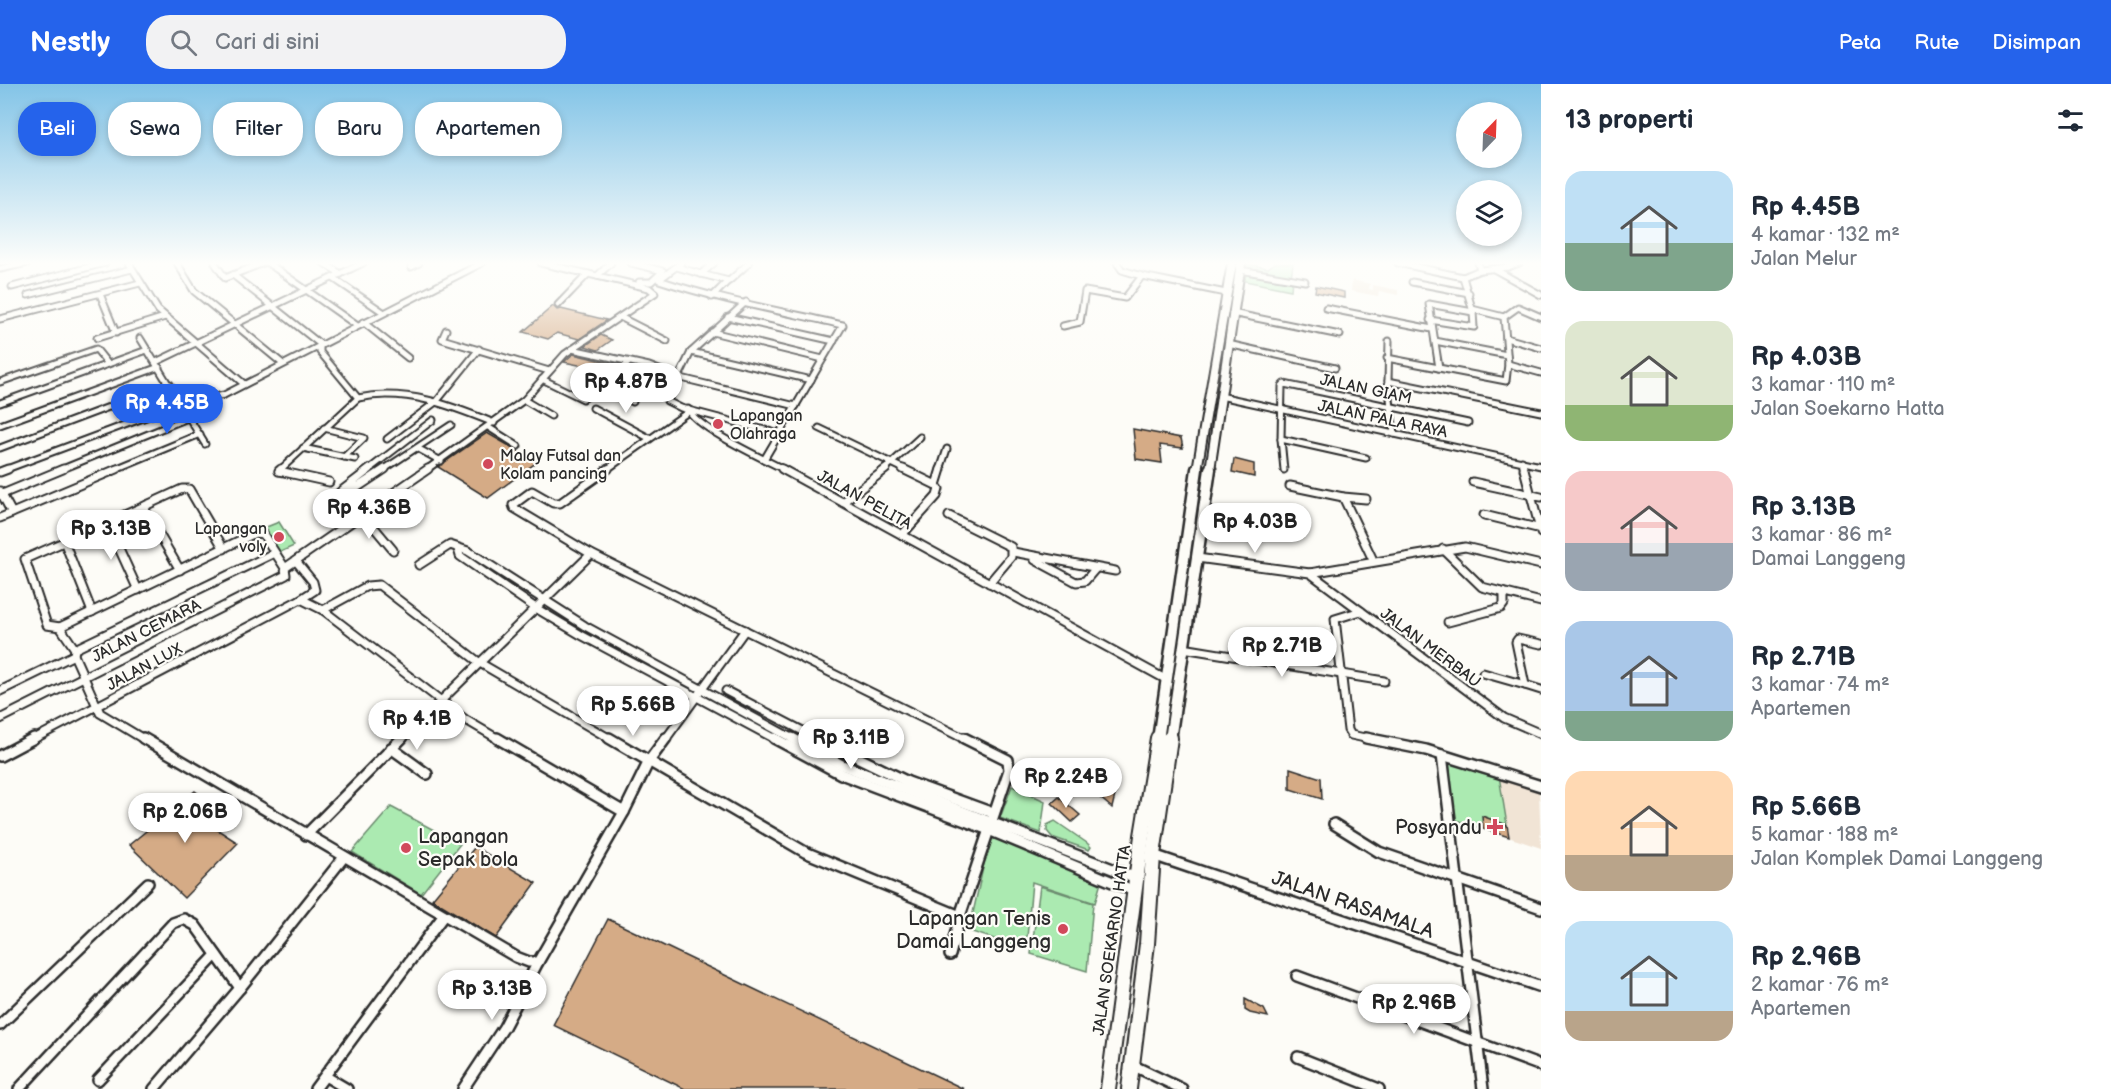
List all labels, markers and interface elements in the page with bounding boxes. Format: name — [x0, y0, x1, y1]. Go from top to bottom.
search box — [146, 15, 566, 69]
text: Nestly — [30, 26, 110, 59]
icon: search — [167, 26, 200, 59]
text: Cari di sini — [215, 29, 320, 56]
text: Peta — [1839, 30, 1881, 55]
text: Rute — [1914, 30, 1959, 55]
text: Disimpan — [1992, 30, 2081, 55]
chip: Beli — [18, 102, 96, 156]
chip: Sewa — [108, 102, 201, 156]
chip: Filter — [213, 102, 303, 156]
chip: Baru — [315, 102, 403, 156]
chip: Apartemen — [415, 102, 562, 156]
north arrow — [1456, 102, 1522, 168]
map controls — [1456, 102, 1522, 246]
icon: filters — [2054, 104, 2087, 137]
text: 13 properti — [1565, 105, 1693, 136]
button: layers — [1456, 180, 1522, 246]
text: Rp 4.45B — [1751, 192, 1860, 223]
icon: home — [1613, 195, 1685, 267]
text: 4 kamar · 132 m² — [1751, 223, 1900, 247]
text: Jalan Melur — [1751, 247, 1857, 271]
text: Rp 4.03B — [1751, 342, 1862, 373]
icon: home — [1613, 345, 1685, 417]
pin: Rp 4.87B — [564, 363, 688, 414]
text: Rp 4.87B — [584, 370, 668, 394]
street label: JALAN GIAM — [1318, 370, 1413, 408]
text: 3 kamar · 110 m² — [1751, 373, 1895, 397]
pin: Rp 4.45B — [105, 384, 229, 435]
text: Rp 4.45B — [125, 391, 209, 415]
street label: JALAN PALA RAYA — [1316, 396, 1450, 443]
text: Jalan Soekarno Hatta — [1751, 397, 1945, 421]
place label: Lapangan Olahraga — [730, 407, 802, 444]
marker: Lapangan Olahraga — [711, 417, 725, 431]
place label: Malay Futsal dan Kolam pancing — [500, 447, 621, 484]
marker: Malay Futsal dan Kolam pancing — [481, 457, 495, 471]
street label: JALAN PELITA — [814, 466, 915, 534]
pin: Rp 4.36B — [307, 489, 431, 540]
text: Rp 3.13B — [1751, 492, 1856, 523]
icon: home — [1613, 495, 1685, 567]
text: Rp 4.36B — [327, 496, 411, 520]
pin: Rp 4.03B — [1193, 503, 1317, 554]
pin: Rp 3.13B — [49, 510, 173, 561]
text: Rp 4.03B — [1213, 510, 1298, 534]
text: Rp 3.13B — [71, 517, 151, 541]
place label: Lapangan voly — [195, 520, 268, 557]
text: 3 kamar · 86 m² — [1751, 523, 1892, 547]
marker: Lapangan voly — [272, 530, 286, 544]
text: Damai Langgeng — [1751, 547, 1906, 571]
street label: JALAN CEMARA — [89, 596, 204, 667]
street label: JALAN MERBAU — [1376, 604, 1484, 692]
pin: Rp 2.71B — [1220, 627, 1344, 678]
text: Rp 2.71B — [1242, 634, 1322, 658]
street label: JALAN LUX — [104, 639, 187, 695]
text: Rp 2.71B — [1751, 642, 1856, 673]
icon: home — [1613, 645, 1685, 717]
text: 3 kamar · 74 m² — [1751, 673, 1890, 697]
pin: Rp 5.66B — [571, 686, 695, 737]
text: Rp 5.66B — [591, 693, 675, 717]
text: Apartemen — [1751, 697, 1851, 721]
pin: Rp 4.1B — [362, 700, 472, 751]
text: Rp 4.1B — [382, 707, 452, 731]
pin: Rp 3.11B — [789, 719, 913, 770]
text: Rp 3.11B — [812, 726, 890, 750]
pin: Rp 2.24B — [1004, 758, 1128, 809]
text: Rp 2.24B — [1024, 765, 1108, 789]
text: Rp 5.66B — [1751, 792, 1861, 823]
pin: Rp 2.06B — [123, 793, 247, 844]
icon: home — [1613, 795, 1685, 867]
text: Rp 2.06B — [142, 800, 228, 824]
place label: Posyandu — [1395, 816, 1482, 840]
marker: Posyandu — [1486, 818, 1504, 836]
text: 5 kamar · 188 m² — [1751, 823, 1898, 847]
place label: Lapangan Sepak bola — [418, 825, 518, 872]
marker: Lapangan Sepak bola — [399, 841, 413, 855]
street label: JALAN SOEKARNO HATTA — [1090, 844, 1135, 1037]
text: Jalan Komplek Damai Langgeng — [1751, 847, 2043, 871]
street label: JALAN RASAMALA — [1268, 866, 1438, 944]
place label: Lapangan Tenis Damai Langgeng — [896, 907, 1051, 954]
marker: Lapangan Tenis Damai Langgeng — [1056, 922, 1070, 936]
text: Rp 2.96B — [1751, 942, 1861, 973]
icon: home — [1613, 945, 1685, 1017]
pin: Rp 3.13B — [430, 970, 554, 1021]
text: 2 kamar · 76 m² — [1751, 973, 1889, 997]
text: Rp 3.13B — [452, 977, 532, 1001]
pin: Rp 2.96B — [1352, 984, 1476, 1035]
text: Rp 2.96B — [1372, 991, 1456, 1015]
text: Apartemen — [1751, 997, 1851, 1021]

